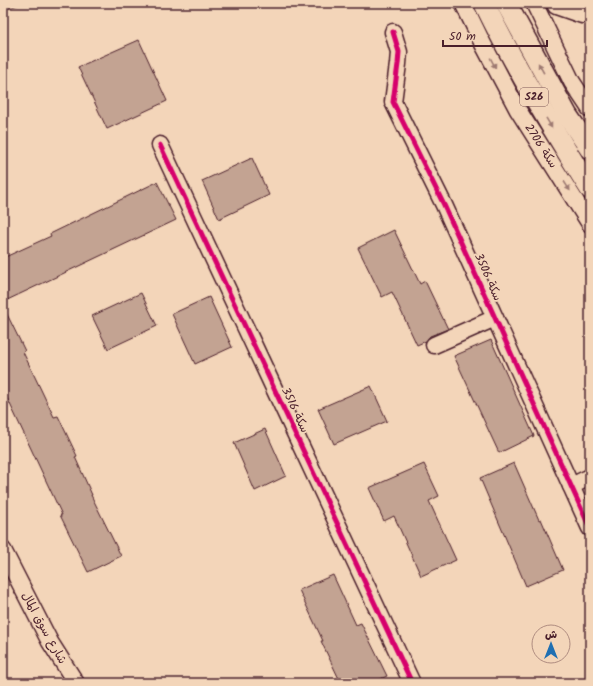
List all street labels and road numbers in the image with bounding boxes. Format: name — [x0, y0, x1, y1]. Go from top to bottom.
road number: S26 — [520, 88, 548, 106]
street label: سكة 2706 — [519, 120, 563, 172]
street label: سكة 3506 — [469, 250, 507, 304]
street label: سكة 3516 — [276, 384, 314, 436]
street label: شارع سوق المال — [16, 588, 72, 668]

